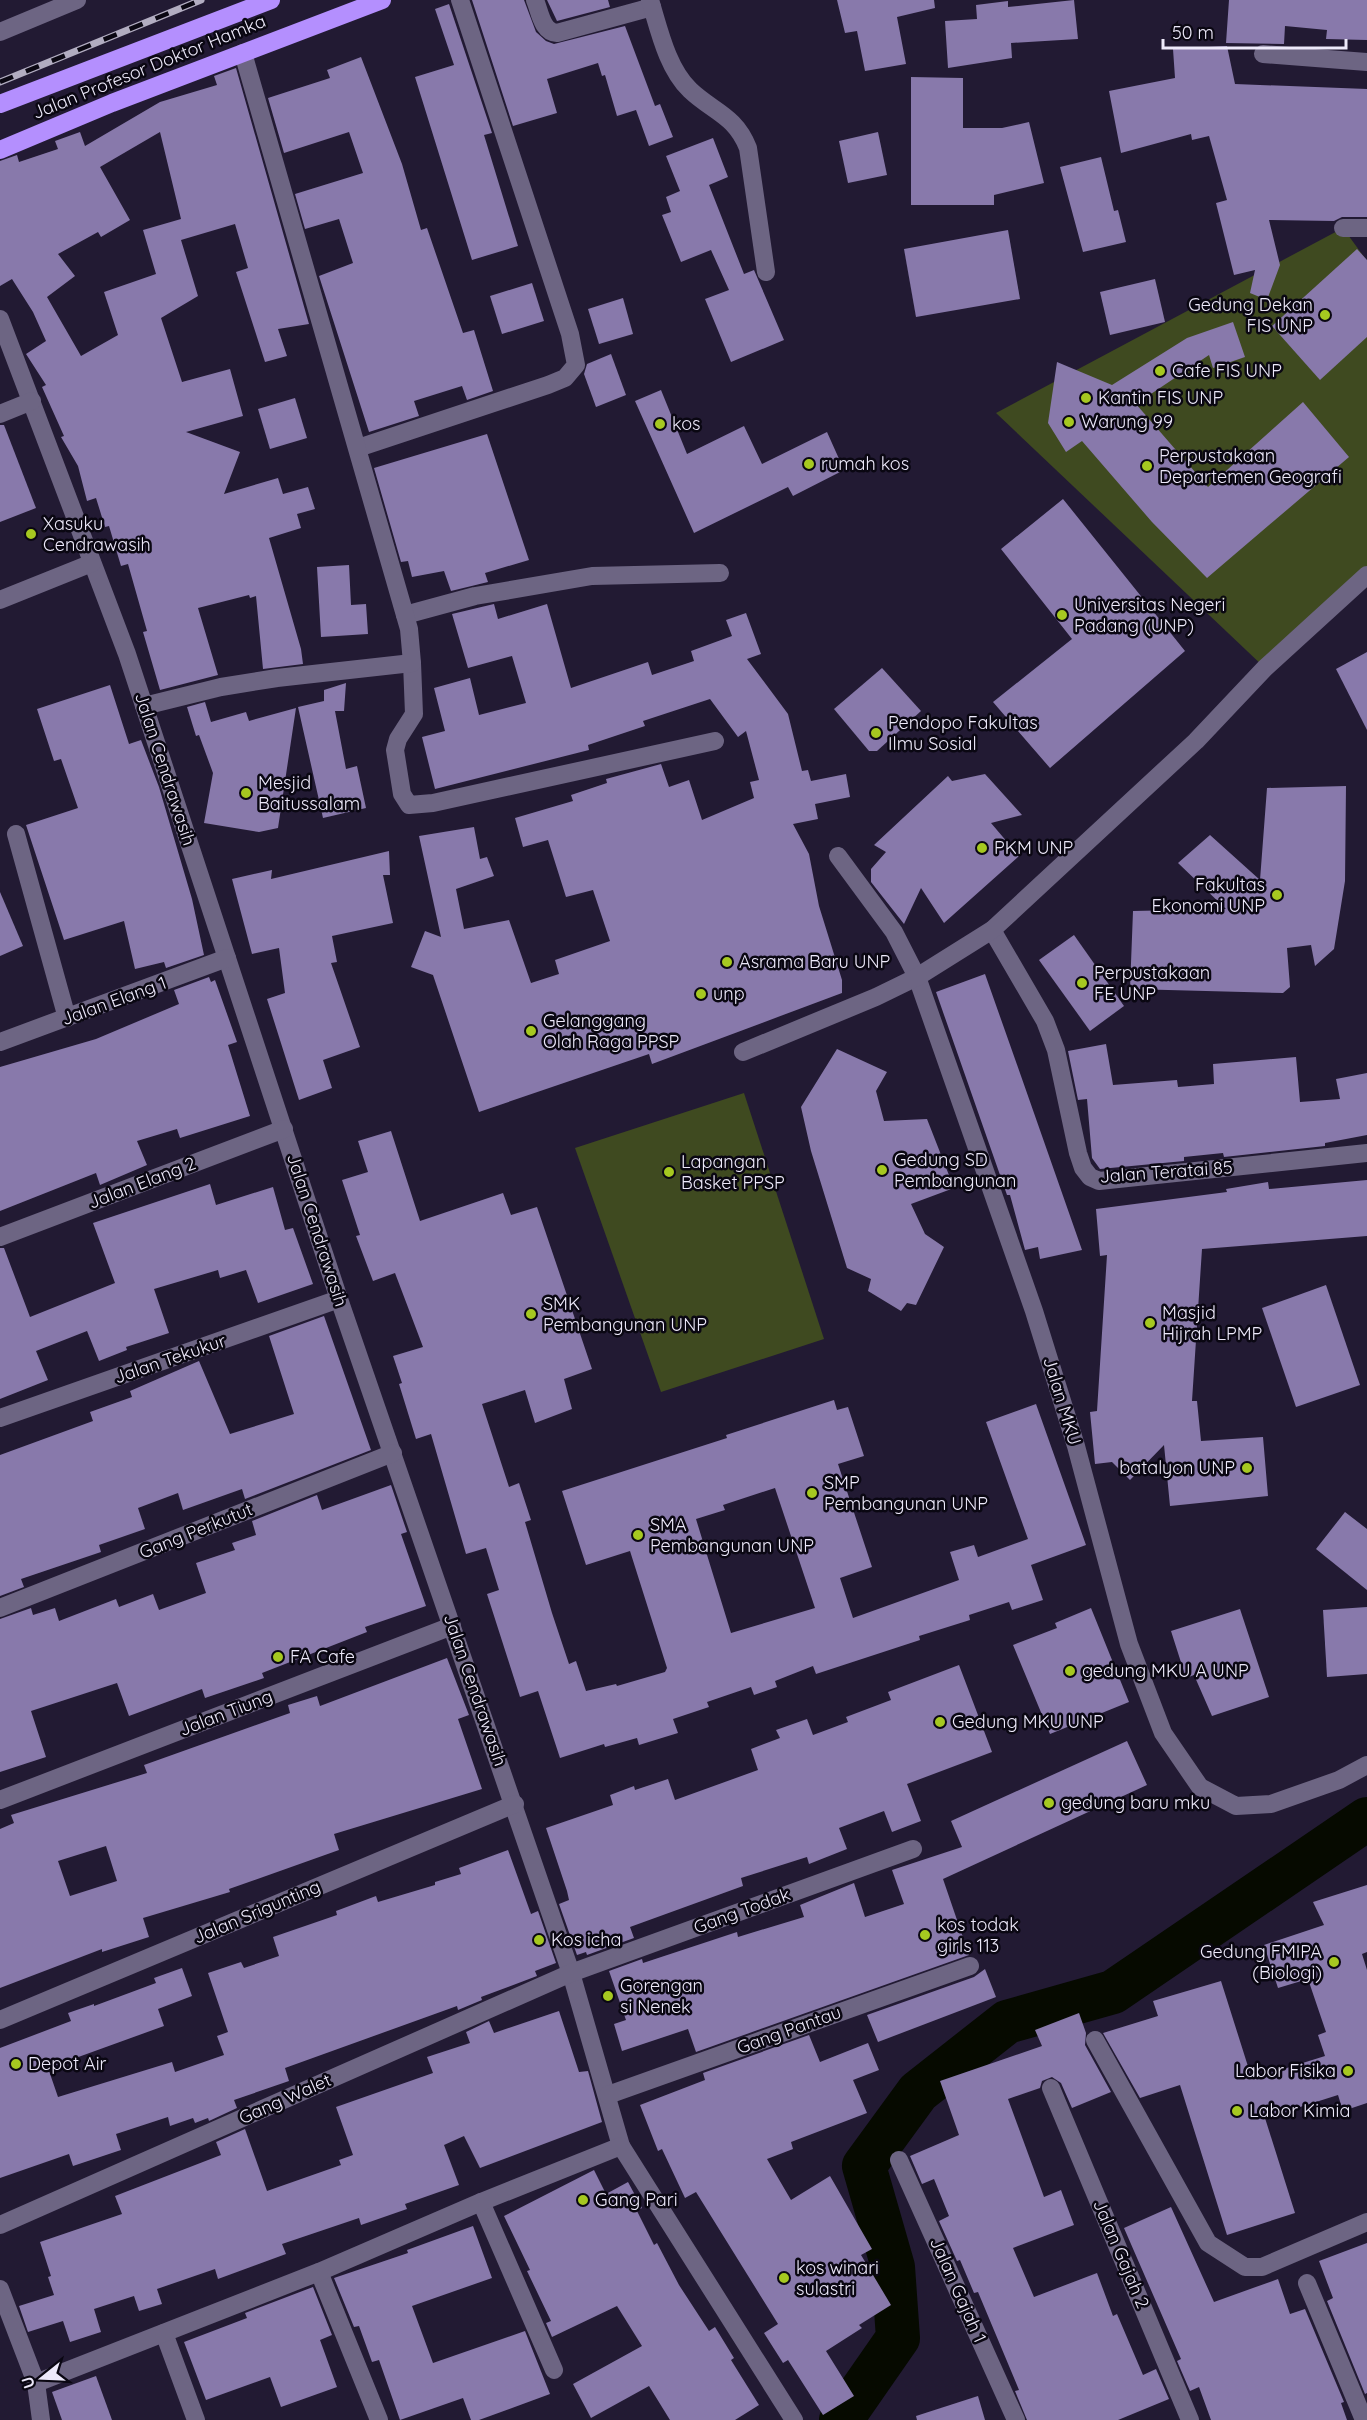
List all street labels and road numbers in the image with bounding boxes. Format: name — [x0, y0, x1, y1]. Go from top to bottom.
street label: Jalan Profesor Doktor Hamka — [29, 9, 269, 124]
street label: Jalan Cendrawasih — [130, 690, 201, 848]
street label: Jalan Elang 1 — [58, 971, 169, 1030]
street label: Jalan Elang 2 — [85, 1151, 199, 1214]
street label: Jalan Cendrawasih — [282, 1151, 353, 1309]
street label: Jalan Teratai 85 — [1099, 1155, 1233, 1188]
street label: Jalan Tekukur — [111, 1329, 229, 1388]
street label: Jalan MKU — [1038, 1354, 1087, 1448]
street label: Gang Perkutut — [136, 1497, 256, 1564]
street label: Jalan Cendrawasih — [439, 1611, 512, 1769]
street label: Jalan Tiung — [176, 1684, 276, 1741]
street label: Jalan Srigunting — [190, 1874, 324, 1949]
street label: Gang Todak — [690, 1882, 793, 1939]
street label: Gang Pantau — [734, 2000, 844, 2059]
street label: Gang Walet — [235, 2068, 335, 2129]
street label: Jalan Gajah 2 — [1088, 2196, 1155, 2312]
street label: Jalan Gajah 1 — [925, 2234, 992, 2346]

